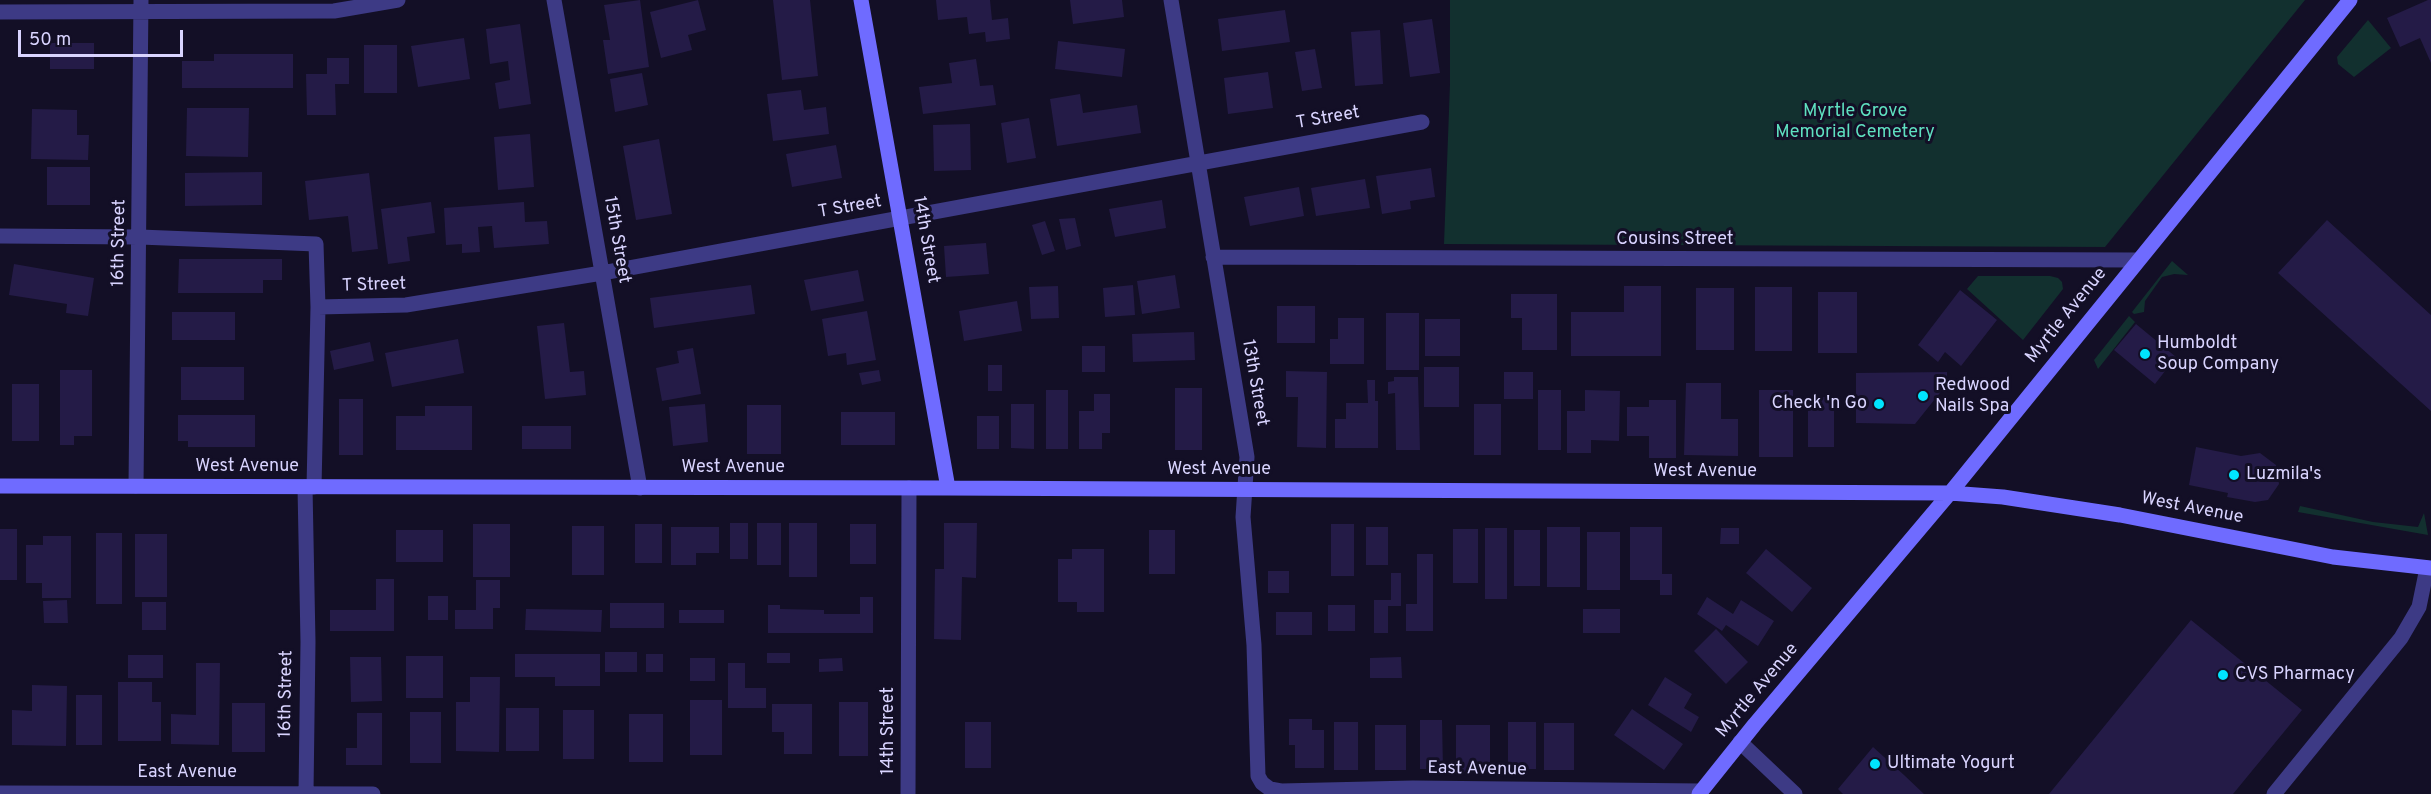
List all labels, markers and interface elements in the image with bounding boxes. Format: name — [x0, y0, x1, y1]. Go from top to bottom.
scale bar — [21, 18, 186, 56]
text: 50 m — [29, 29, 71, 52]
park label: Myrtle Grove Memorial Cemetery — [1775, 101, 1935, 144]
street label: T Street — [1294, 103, 1362, 135]
street label: T Street — [816, 192, 884, 224]
street label: 15th Street — [598, 195, 634, 285]
street label: 14th Street — [907, 195, 943, 285]
street label: 16th Street — [108, 199, 132, 287]
street label: Cousins Street — [1616, 229, 1734, 251]
street label: Myrtle Avenue — [2022, 264, 2112, 368]
street label: T Street — [342, 274, 406, 298]
place label: Humboldt Soup Company — [2157, 333, 2279, 376]
street label: 13th Street — [1236, 338, 1272, 428]
marker: Humboldt Soup Company — [2138, 347, 2152, 361]
place label: Redwood Nails Spa — [1935, 375, 2010, 418]
marker: Redwood Nails Spa — [1916, 389, 1930, 403]
place label: Check 'n Go — [1772, 393, 1867, 415]
marker: Check 'n Go — [1872, 397, 1886, 411]
street label: West Avenue — [195, 456, 299, 478]
street label: West Avenue — [681, 457, 785, 479]
street label: West Avenue — [1167, 459, 1271, 481]
street label: West Avenue — [1653, 461, 1757, 483]
place label: Luzmila's — [2246, 464, 2322, 486]
marker: Luzmila's — [2227, 468, 2241, 482]
street label: West Avenue — [2139, 489, 2245, 529]
street label: Myrtle Avenue — [1712, 639, 1804, 743]
street label: 16th Street — [275, 650, 299, 738]
place label: CVS Pharmacy — [2235, 664, 2355, 686]
marker: CVS Pharmacy — [2216, 668, 2230, 682]
street label: 14th Street — [878, 687, 900, 775]
place label: Ultimate Yogurt — [1887, 753, 2015, 775]
marker: Ultimate Yogurt — [1868, 757, 1882, 771]
street label: East Avenue — [1427, 758, 1527, 782]
street label: East Avenue — [137, 762, 237, 784]

